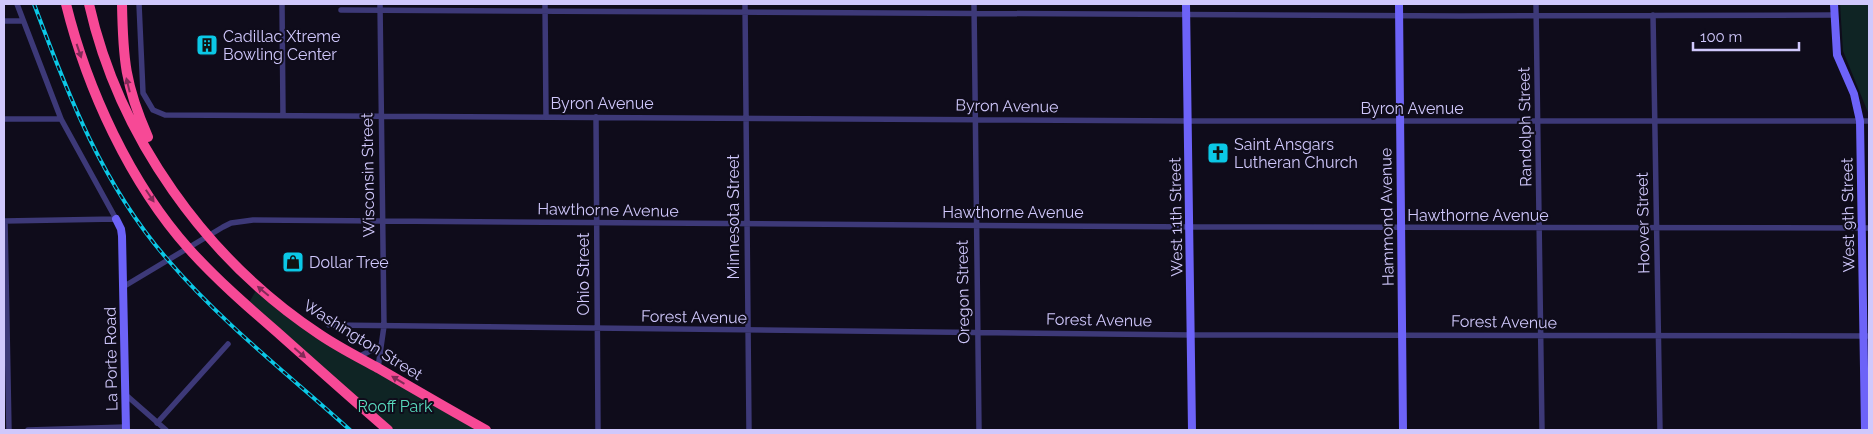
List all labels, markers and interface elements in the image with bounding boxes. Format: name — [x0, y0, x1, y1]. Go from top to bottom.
scale bar — [1693, 20, 1799, 52]
place label: Cadillac Xtreme Bowling Center — [223, 27, 340, 64]
text: 100 m — [1700, 28, 1742, 46]
building icon: Cadillac Xtreme Bowling Center — [195, 33, 219, 57]
one-way arrow — [76, 43, 83, 58]
street label: Randolph Street — [1514, 66, 1536, 187]
one-way arrow — [124, 77, 132, 92]
street label: Byron Avenue — [550, 94, 654, 113]
street label: Byron Avenue — [955, 96, 1059, 116]
street label: Byron Avenue — [1360, 99, 1464, 118]
street label: Wisconsin Street — [357, 112, 379, 237]
place label: Saint Ansgars Lutheran Church — [1234, 135, 1358, 172]
church icon: Saint Ansgars Lutheran Church — [1206, 141, 1230, 165]
street label: Hammond Avenue — [1376, 148, 1398, 286]
street label: Minnesota Street — [724, 154, 743, 280]
street label: West 11th Street — [1165, 157, 1187, 277]
street label: West 9th Street — [1837, 157, 1858, 273]
street label: Hoover Street — [1633, 171, 1653, 274]
one-way arrow — [145, 189, 155, 203]
street label: Hawthorne Avenue — [537, 199, 679, 221]
street label: Hawthorne Avenue — [942, 203, 1084, 222]
street label: Hawthorne Avenue — [1407, 206, 1549, 225]
street label: Ohio Street — [574, 232, 593, 315]
street label: Oregon Street — [953, 239, 973, 344]
shop icon: Dollar Tree — [281, 250, 305, 274]
place label: Dollar Tree — [309, 253, 389, 272]
one-way arrow — [257, 285, 269, 297]
street label: Washington Street — [300, 296, 427, 385]
street label: La Porte Road — [101, 307, 121, 411]
street label: Forest Avenue — [641, 307, 747, 327]
street label: Forest Avenue — [1046, 310, 1152, 330]
street label: Forest Avenue — [1451, 312, 1557, 332]
one-way arrow — [293, 347, 306, 358]
one-way arrow — [391, 376, 404, 385]
park label: Rooff Park — [358, 397, 433, 416]

